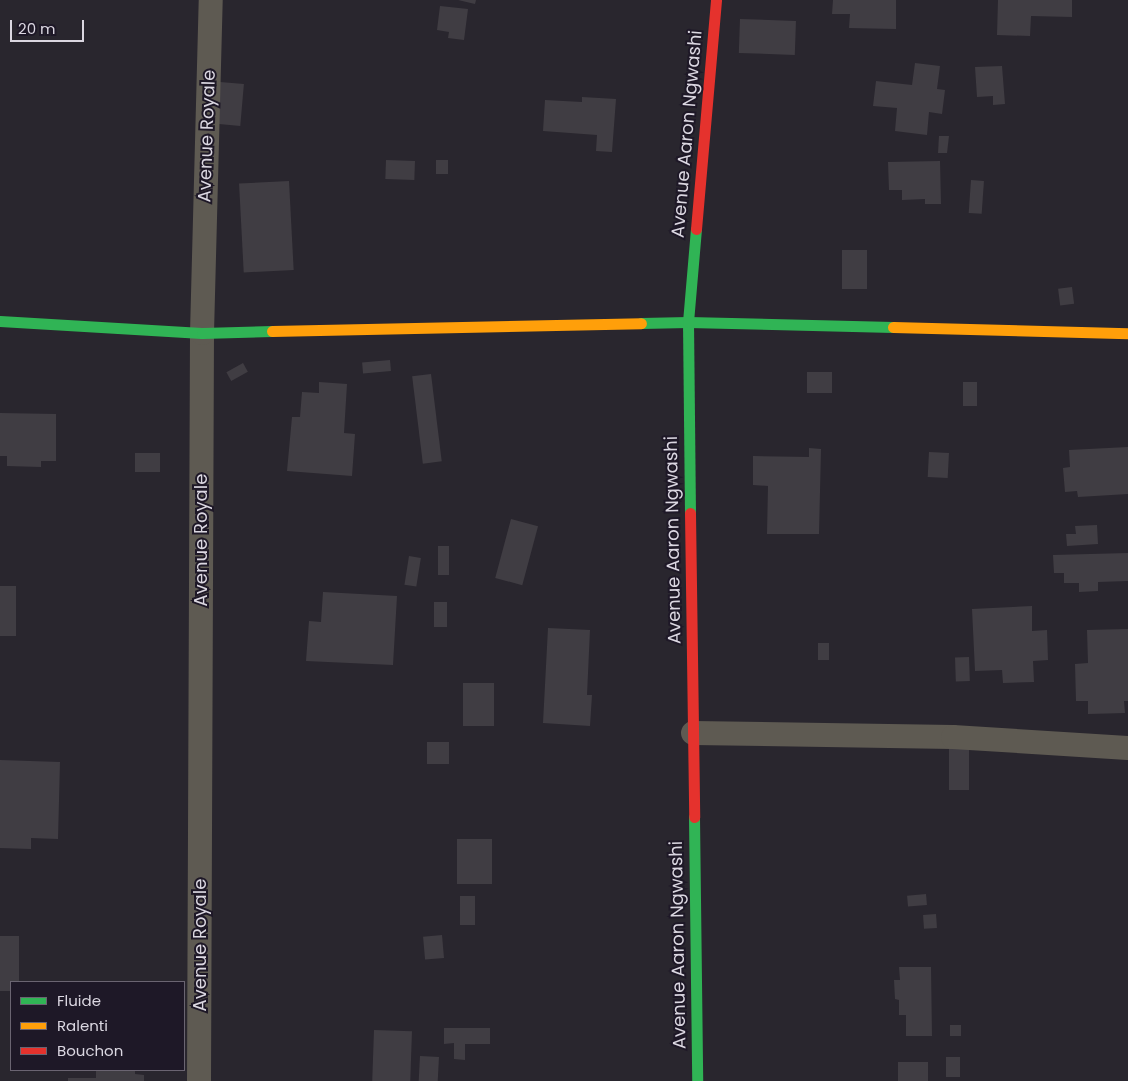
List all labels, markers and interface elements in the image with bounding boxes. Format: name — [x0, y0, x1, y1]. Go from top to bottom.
scale bar — [12, 10, 86, 42]
text: 20 m — [18, 18, 56, 39]
street label: Avenue Aaron Ngwashi — [667, 29, 707, 239]
street label: Avenue Royale — [194, 69, 220, 203]
street label: Avenue Aaron Ngwashi — [660, 436, 686, 644]
street label: Avenue Royale — [190, 474, 212, 606]
street label: Avenue Aaron Ngwashi — [665, 841, 691, 1049]
street label: Avenue Royale — [189, 879, 211, 1011]
legend — [10, 981, 185, 1071]
text: Fluide — [57, 990, 101, 1011]
text: Ralenti — [57, 1015, 108, 1036]
text: Bouchon — [57, 1040, 123, 1061]

